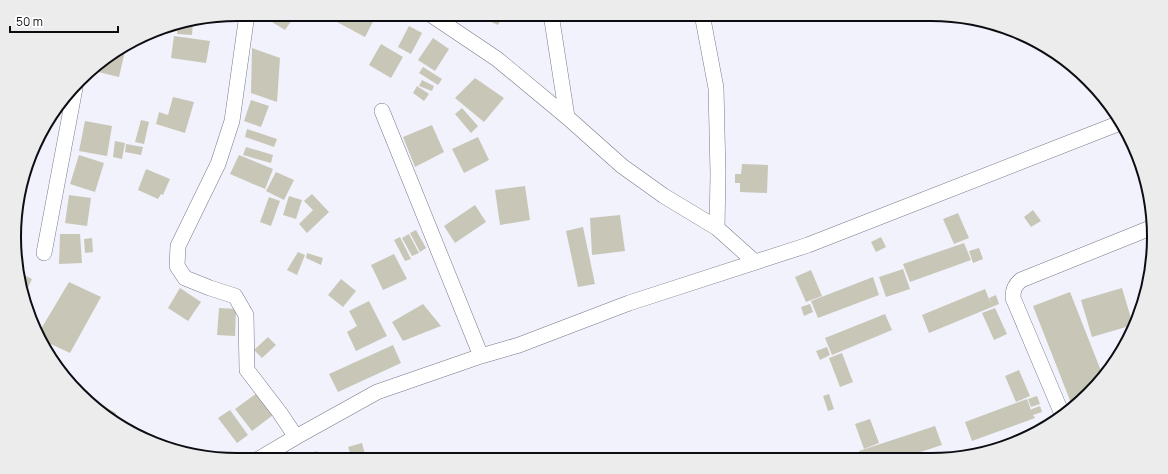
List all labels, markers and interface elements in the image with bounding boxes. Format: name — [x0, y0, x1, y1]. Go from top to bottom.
scale bar — [10, 8, 118, 34]
text: 50 m — [16, 13, 43, 30]

